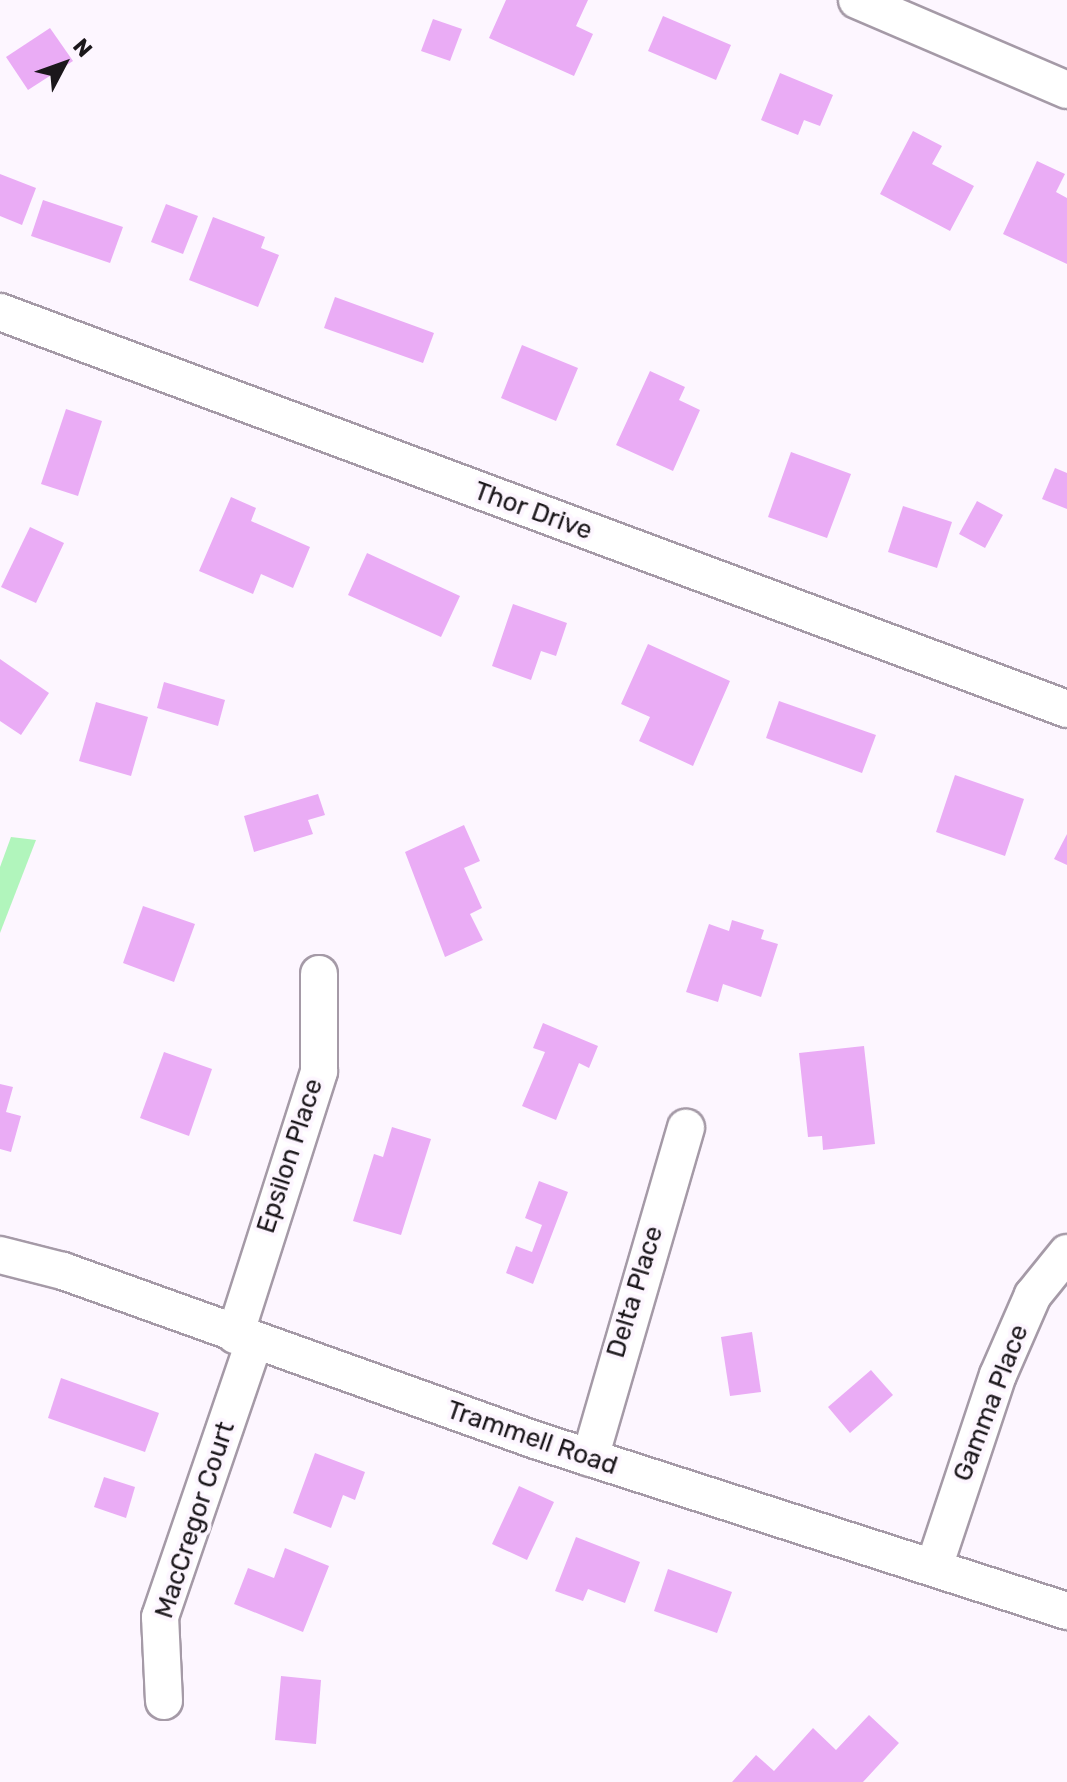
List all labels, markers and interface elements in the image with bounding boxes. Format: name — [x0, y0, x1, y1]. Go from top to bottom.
north arrow — [24, 24, 104, 104]
text: N — [67, 33, 98, 63]
street label: Thor Drive — [469, 475, 597, 547]
street label: Epsilon Place — [250, 1075, 330, 1237]
street label: Delta Place — [600, 1222, 670, 1362]
street label: Gamma Place — [947, 1320, 1035, 1486]
street label: Trammell Road — [443, 1394, 621, 1482]
street label: MacCregor Court — [148, 1417, 242, 1623]

